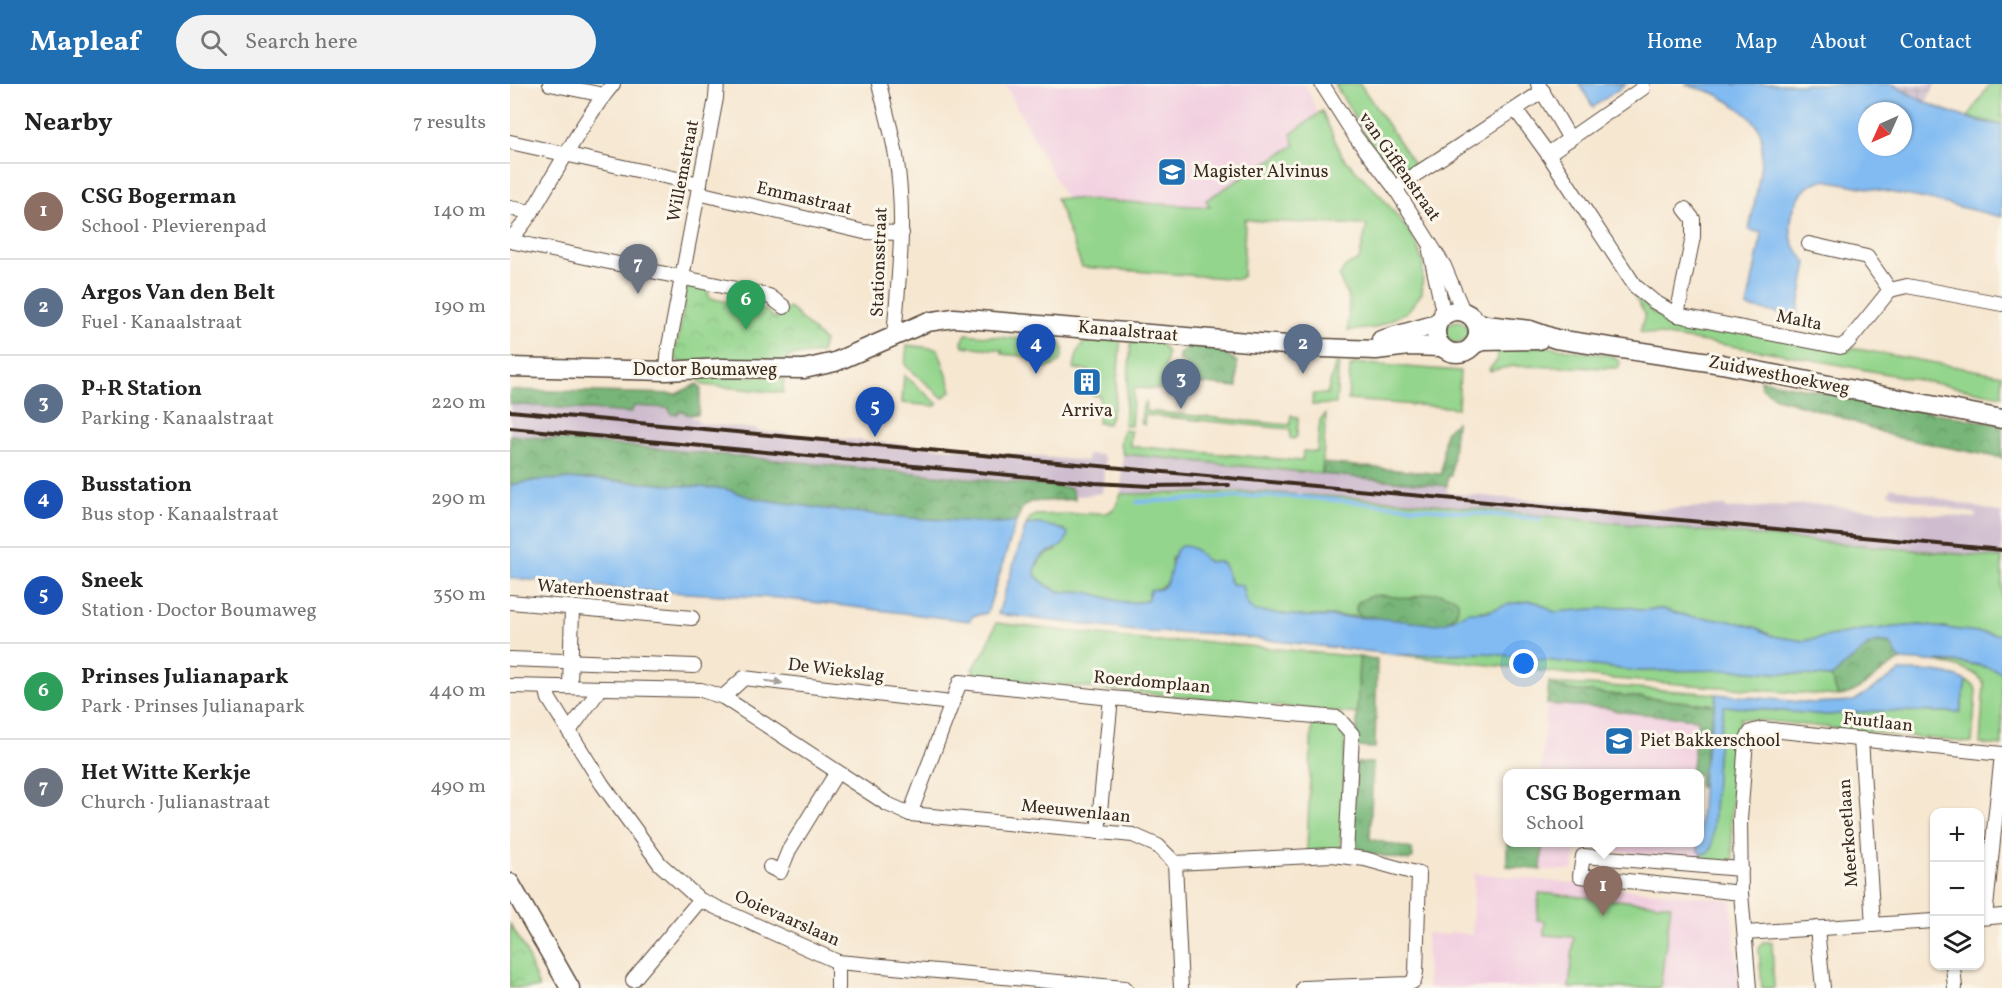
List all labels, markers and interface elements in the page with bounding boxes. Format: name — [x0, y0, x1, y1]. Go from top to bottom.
search box — [176, 15, 596, 69]
text: Mapleaf — [30, 23, 140, 62]
icon: search — [197, 26, 230, 59]
text: Search here — [245, 27, 358, 58]
text: Home — [1647, 28, 1702, 57]
text: Map — [1735, 28, 1777, 57]
text: About — [1810, 28, 1867, 57]
text: Contact — [1900, 28, 1972, 57]
north arrow — [1858, 102, 1912, 156]
text: Nearby — [24, 105, 113, 141]
street label: van Giffenstraat — [1352, 107, 1446, 227]
text: 7 results — [413, 109, 486, 137]
street label: Willemstraat — [662, 118, 706, 224]
school or university icon: Magister Alvinus — [1156, 156, 1188, 188]
place label: Magister Alvinus — [1193, 160, 1328, 185]
street label: Emmastraat — [754, 176, 854, 222]
text: CSG Bogerman — [81, 182, 236, 213]
text: 1 — [39, 197, 48, 225]
text: 140 m — [433, 197, 486, 225]
street label: Stationsstraat — [866, 206, 894, 318]
text: School · Plevierenpad — [81, 213, 267, 241]
pin: 7 — [618, 244, 658, 294]
text: Argos Van den Belt — [81, 278, 275, 309]
pin: 6 — [726, 280, 766, 330]
text: 2 — [38, 293, 49, 321]
text: 190 m — [434, 293, 486, 321]
street label: Malta — [1774, 304, 1824, 338]
text: Fuel · Kanaalstraat — [81, 309, 242, 337]
street label: Kanaalstraat — [1077, 315, 1179, 349]
pin: 4 — [1016, 324, 1056, 374]
pin: 2 — [1284, 324, 1322, 374]
street label: Zuidwesthoekweg — [1706, 350, 1852, 402]
street label: Doctor Boumaweg — [633, 358, 777, 383]
pin: 3 — [1162, 360, 1200, 409]
building icon: Arriva — [1071, 366, 1103, 398]
text: P+R Station — [81, 374, 202, 405]
pin: 5 — [856, 388, 895, 437]
text: 3 — [38, 389, 49, 417]
text: 220 m — [431, 389, 486, 417]
place label: Arriva — [1061, 399, 1113, 424]
text: Parking · Kanaalstraat — [81, 405, 274, 433]
text: Busstation — [81, 470, 192, 501]
text: 4 — [37, 485, 50, 513]
text: 290 m — [431, 485, 486, 513]
text: Bus stop · Kanaalstraat — [81, 501, 279, 529]
text: Sneek — [81, 566, 143, 597]
street label: Waterhoenstraat — [536, 574, 670, 610]
text: 5 — [39, 581, 48, 609]
text: 350 m — [433, 581, 486, 609]
text: Station · Doctor Boumaweg — [81, 597, 317, 625]
your location — [1509, 649, 1538, 678]
street label: De Wiekslag — [786, 653, 886, 689]
text: Prinses Julianapark — [81, 662, 289, 693]
street label: Roerdomplaan — [1092, 665, 1212, 701]
text: 6 — [38, 677, 49, 705]
text: 440 m — [429, 677, 486, 705]
one-way arrow — [764, 677, 783, 686]
text: Park · Prinses Julianapark — [81, 693, 305, 721]
street label: Fuutlaan — [1842, 707, 1914, 739]
school or university icon: Piet Bakkerschool — [1603, 725, 1635, 757]
place label: Piet Bakkerschool — [1640, 729, 1780, 754]
text: Het Witte Kerkje — [81, 758, 251, 789]
popup — [1503, 769, 1704, 847]
text: 7 — [39, 773, 48, 801]
text: 490 m — [430, 773, 486, 801]
street label: Meerkoetlaan — [1833, 777, 1865, 888]
text: CSG Bogerman — [1526, 779, 1681, 810]
text: Church · Julianastraat — [81, 789, 270, 817]
street label: Meeuwenlaan — [1020, 794, 1132, 830]
map controls — [1930, 808, 1984, 970]
button: + — [1930, 808, 1984, 862]
text: School — [1526, 810, 1584, 838]
button: − — [1930, 862, 1984, 916]
pin: 1 — [1584, 866, 1622, 916]
street label: Ooievaarslaan — [730, 885, 844, 954]
button: layers — [1930, 916, 1984, 970]

